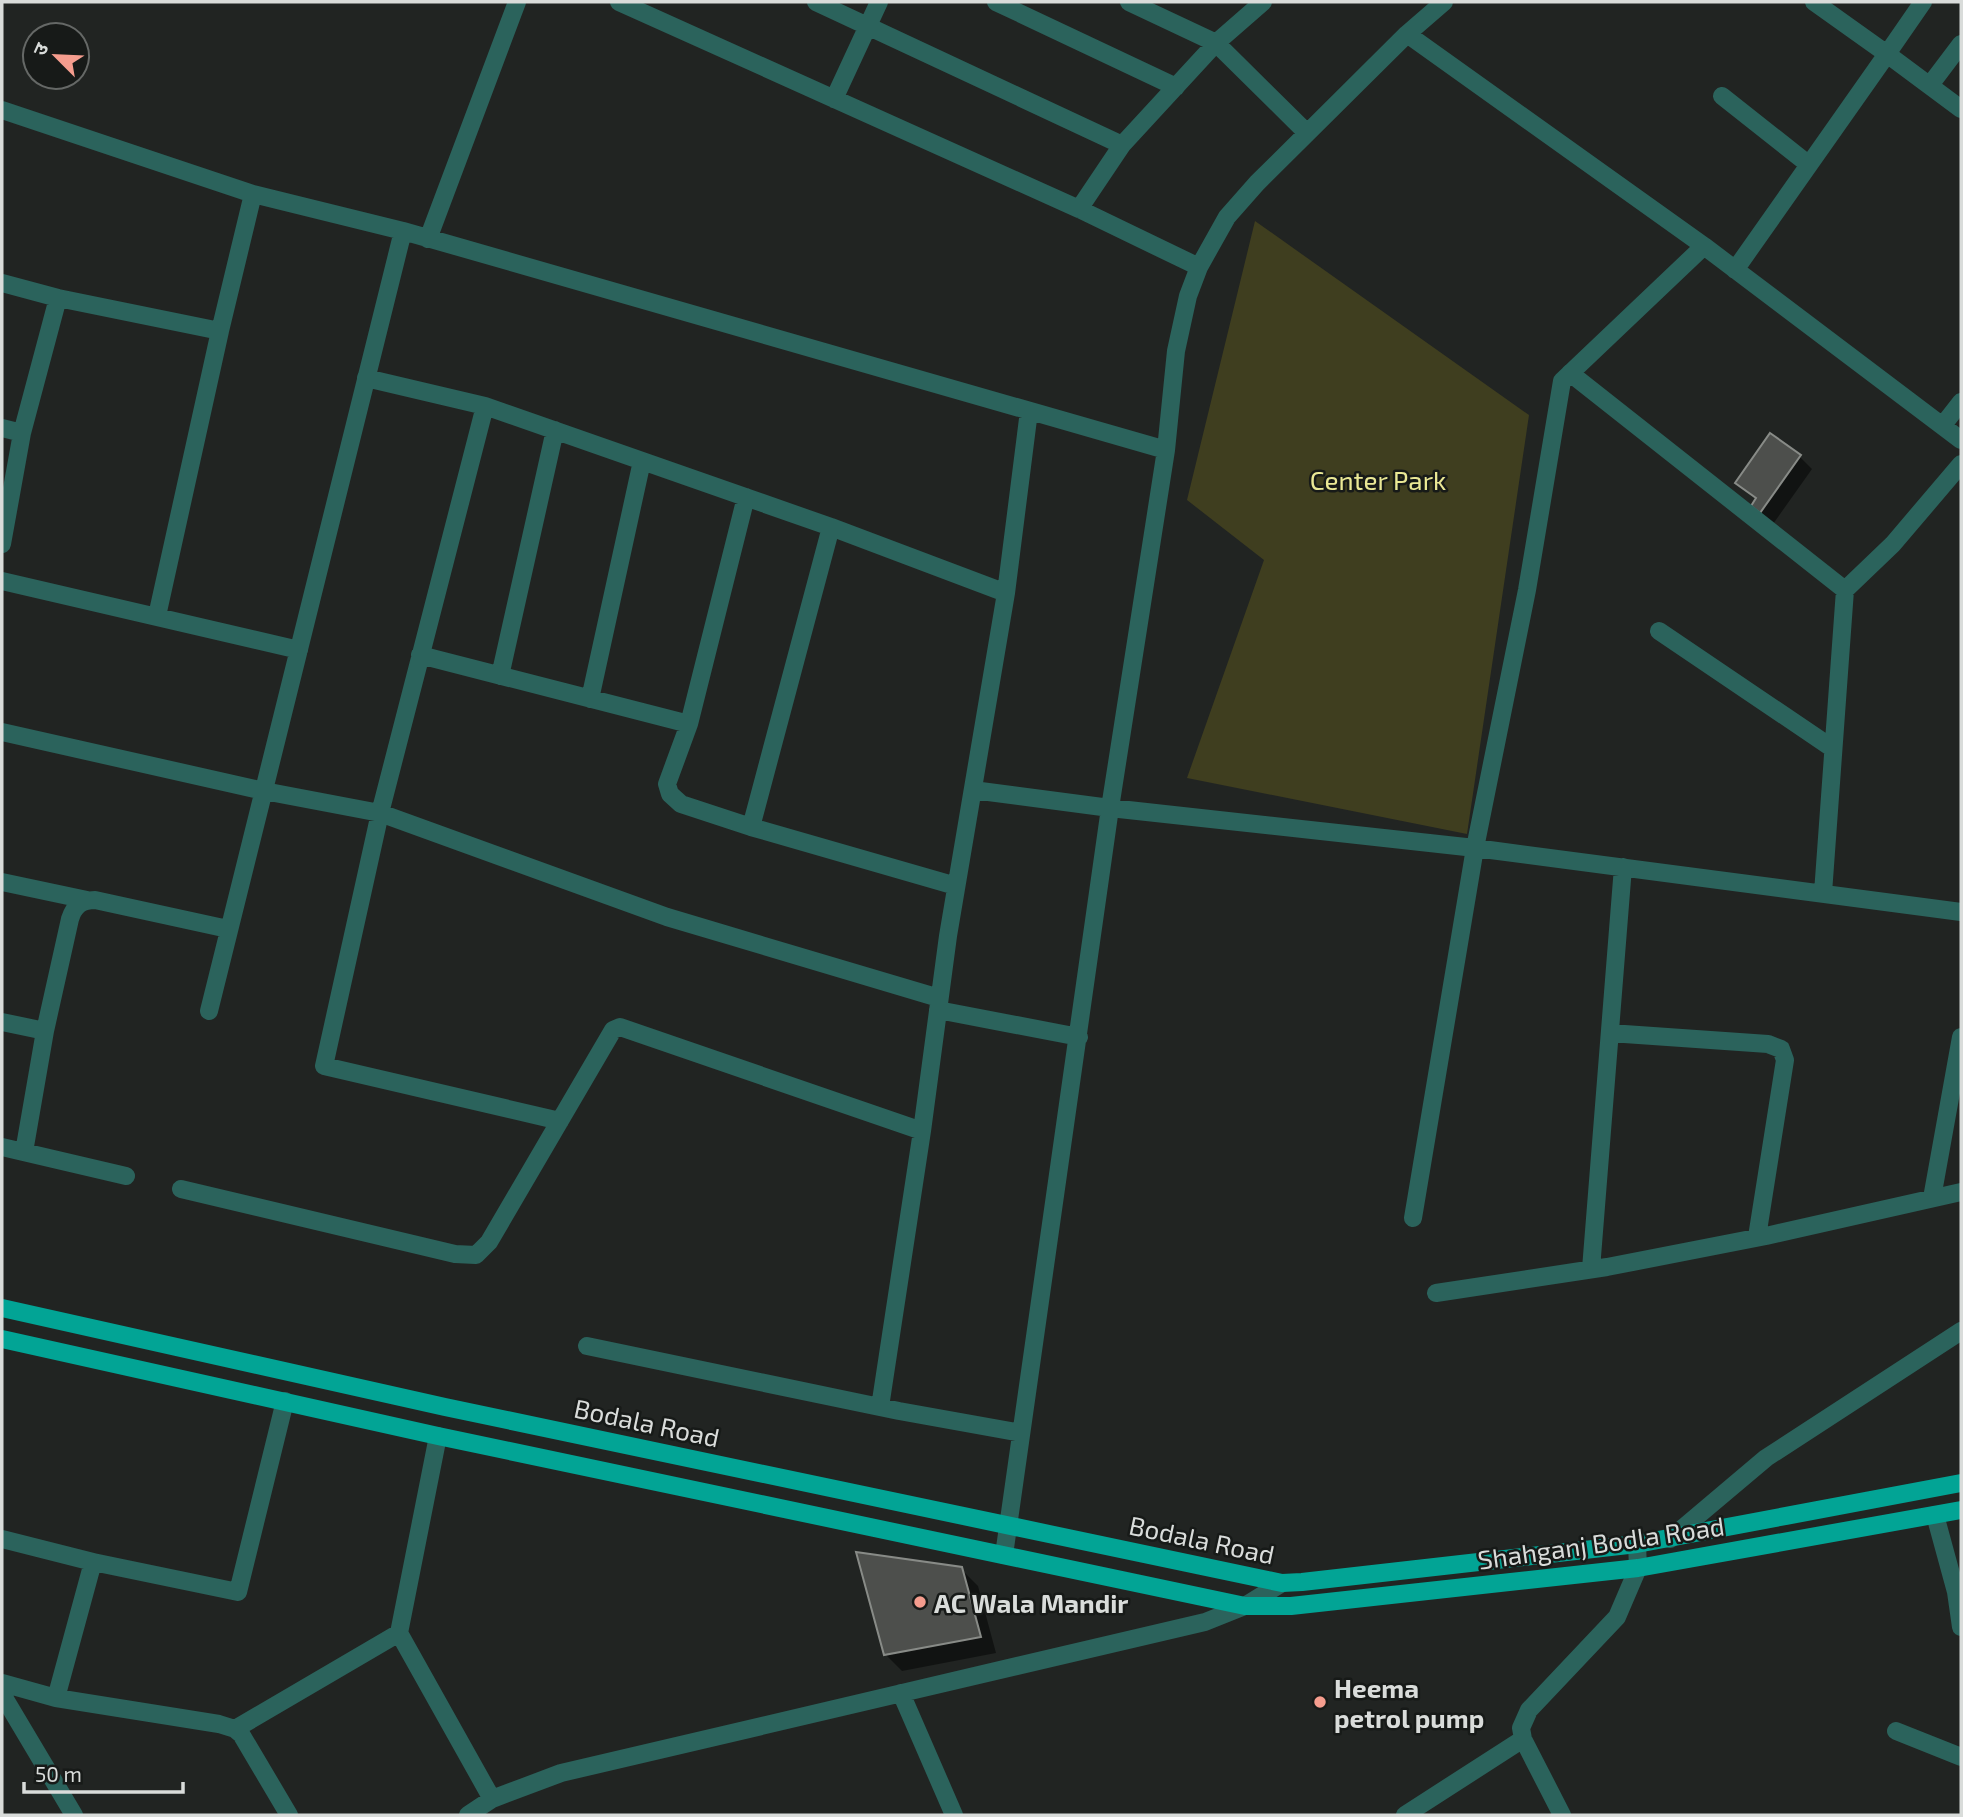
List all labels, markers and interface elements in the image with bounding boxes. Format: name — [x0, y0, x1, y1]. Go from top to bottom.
north arrow — [21, 21, 91, 91]
text: उ — [27, 38, 53, 59]
park label: Center Park — [1310, 464, 1446, 495]
street label: Bodala Road — [572, 1391, 722, 1453]
street label: Bodala Road — [1127, 1508, 1277, 1570]
street label: Shahganj Bodla Road — [1476, 1509, 1726, 1575]
place label: AC Wala Mandir — [934, 1587, 1128, 1618]
marker: AC Wala Mandir — [912, 1594, 928, 1610]
place label: Heema petrol pump — [1334, 1672, 1484, 1733]
marker: Heema petrol pump — [1312, 1694, 1328, 1710]
scale bar — [24, 1750, 184, 1794]
text: 50 m — [35, 1761, 82, 1786]

